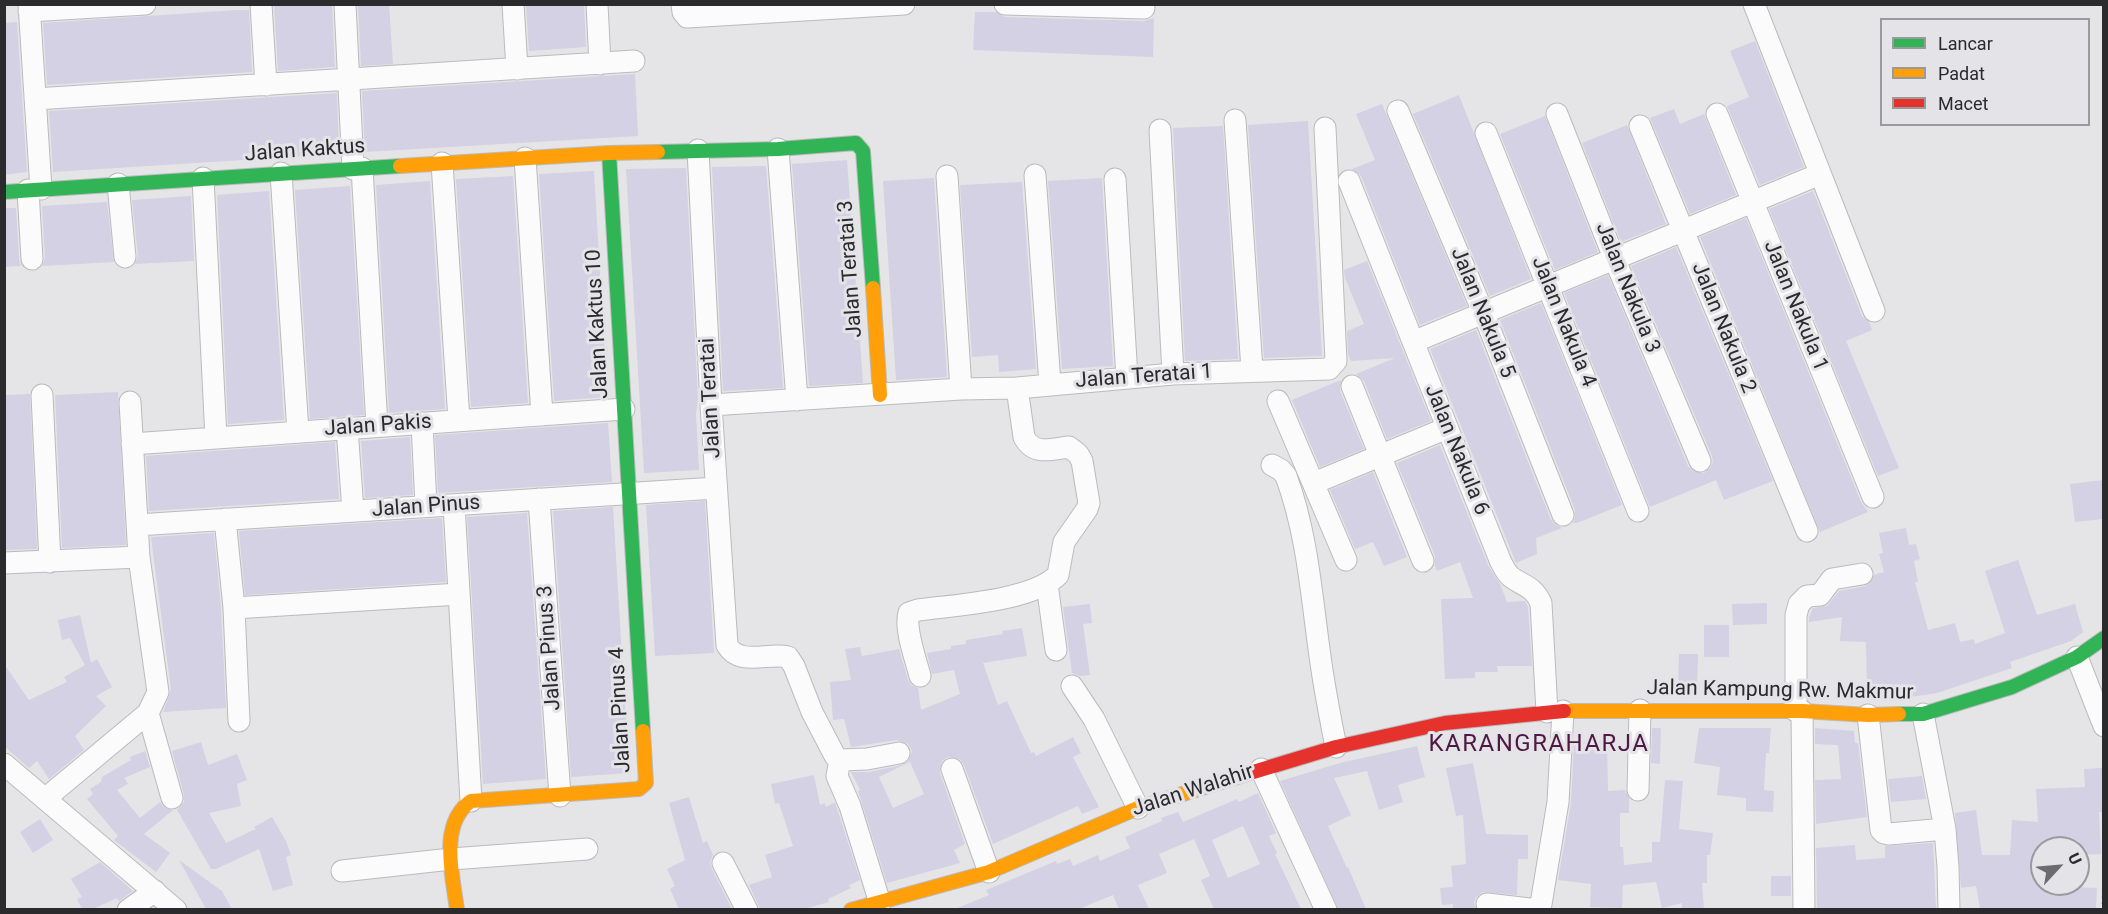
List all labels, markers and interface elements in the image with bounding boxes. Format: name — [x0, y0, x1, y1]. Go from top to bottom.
legend — [1880, 18, 2090, 126]
text: Lancar — [1938, 33, 1993, 54]
text: Padat — [1938, 63, 1985, 84]
text: Macet — [1938, 93, 1988, 114]
street label: Jalan Kaktus — [244, 134, 366, 168]
street label: Jalan Teratai 3 — [834, 200, 868, 338]
street label: Jalan Nakula 3 — [1589, 219, 1665, 357]
street label: Jalan Nakula 1 — [1757, 237, 1833, 375]
street label: Jalan Nakula 5 — [1444, 244, 1520, 382]
street label: Jalan Kaktus 10 — [582, 249, 614, 399]
street label: Jalan Nakula 4 — [1525, 253, 1601, 391]
street label: Jalan Nakula 2 — [1685, 259, 1761, 397]
street label: Jalan Teratai — [695, 337, 727, 459]
street label: Jalan Teratai 1 — [1075, 360, 1213, 394]
street label: Jalan Nakula 6 — [1418, 381, 1494, 519]
street label: Jalan Pakis — [324, 410, 432, 442]
street label: Jalan Pinus — [371, 491, 481, 523]
street label: Jalan Pinus 3 — [533, 584, 567, 712]
street label: Jalan Pinus 4 — [605, 647, 637, 773]
street label: Jalan Kampung Rw. Makmur — [1646, 676, 1914, 706]
district label: KARANGRAHARJA — [1429, 731, 1649, 759]
street label: Jalan Walahir — [1129, 759, 1257, 823]
north arrow — [2030, 836, 2090, 896]
text: U — [2064, 850, 2086, 868]

